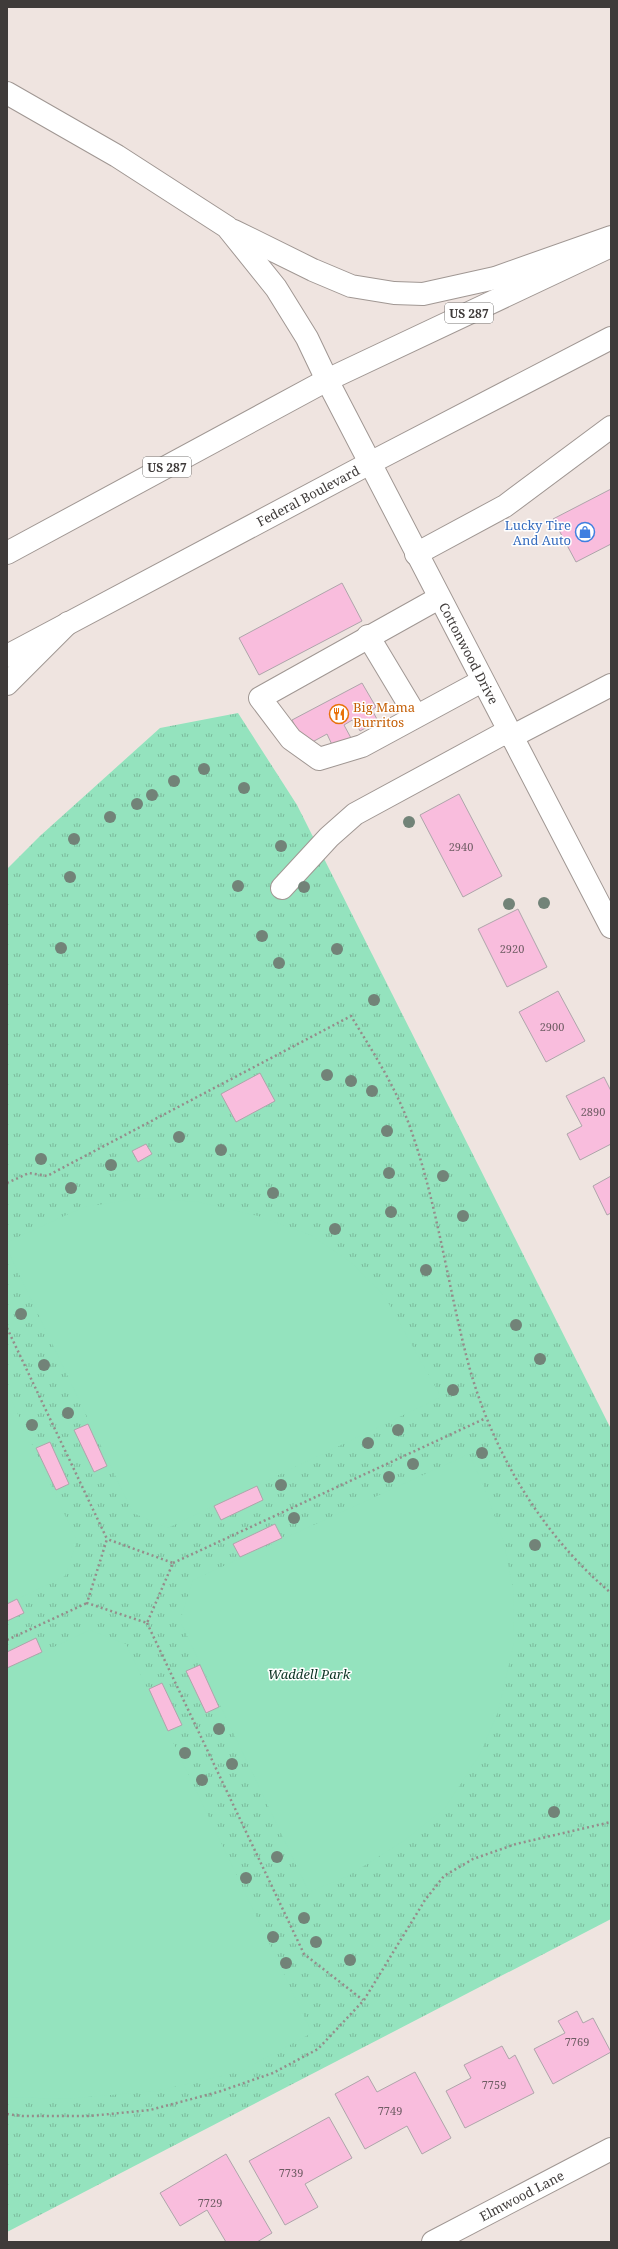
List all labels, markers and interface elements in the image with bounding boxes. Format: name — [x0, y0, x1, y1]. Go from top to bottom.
road number: US 287 — [445, 303, 493, 323]
road number: US 287 — [143, 457, 191, 477]
street label: Federal Boulevard — [254, 461, 363, 531]
place label: Lucky Tire And Auto — [505, 516, 571, 549]
shop icon: Lucky Tire And Auto — [574, 521, 596, 543]
street label: Cottonwood Drive — [435, 599, 503, 707]
place label: Big Mama Burritos — [353, 698, 415, 731]
restaurant icon: Big Mama Burritos — [328, 703, 350, 725]
house number: 2940 — [449, 839, 473, 854]
house number: 2920 — [500, 941, 524, 956]
house number: 2900 — [540, 1019, 564, 1034]
house number: 2890 — [581, 1104, 605, 1119]
park label: Waddell Park — [268, 1665, 351, 1683]
house number: 7769 — [565, 2034, 589, 2049]
house number: 7759 — [482, 2077, 506, 2092]
house number: 7749 — [378, 2103, 402, 2118]
house number: 7739 — [279, 2165, 303, 2180]
street label: Elmwood Lane — [476, 2166, 567, 2225]
house number: 7729 — [198, 2195, 222, 2210]

